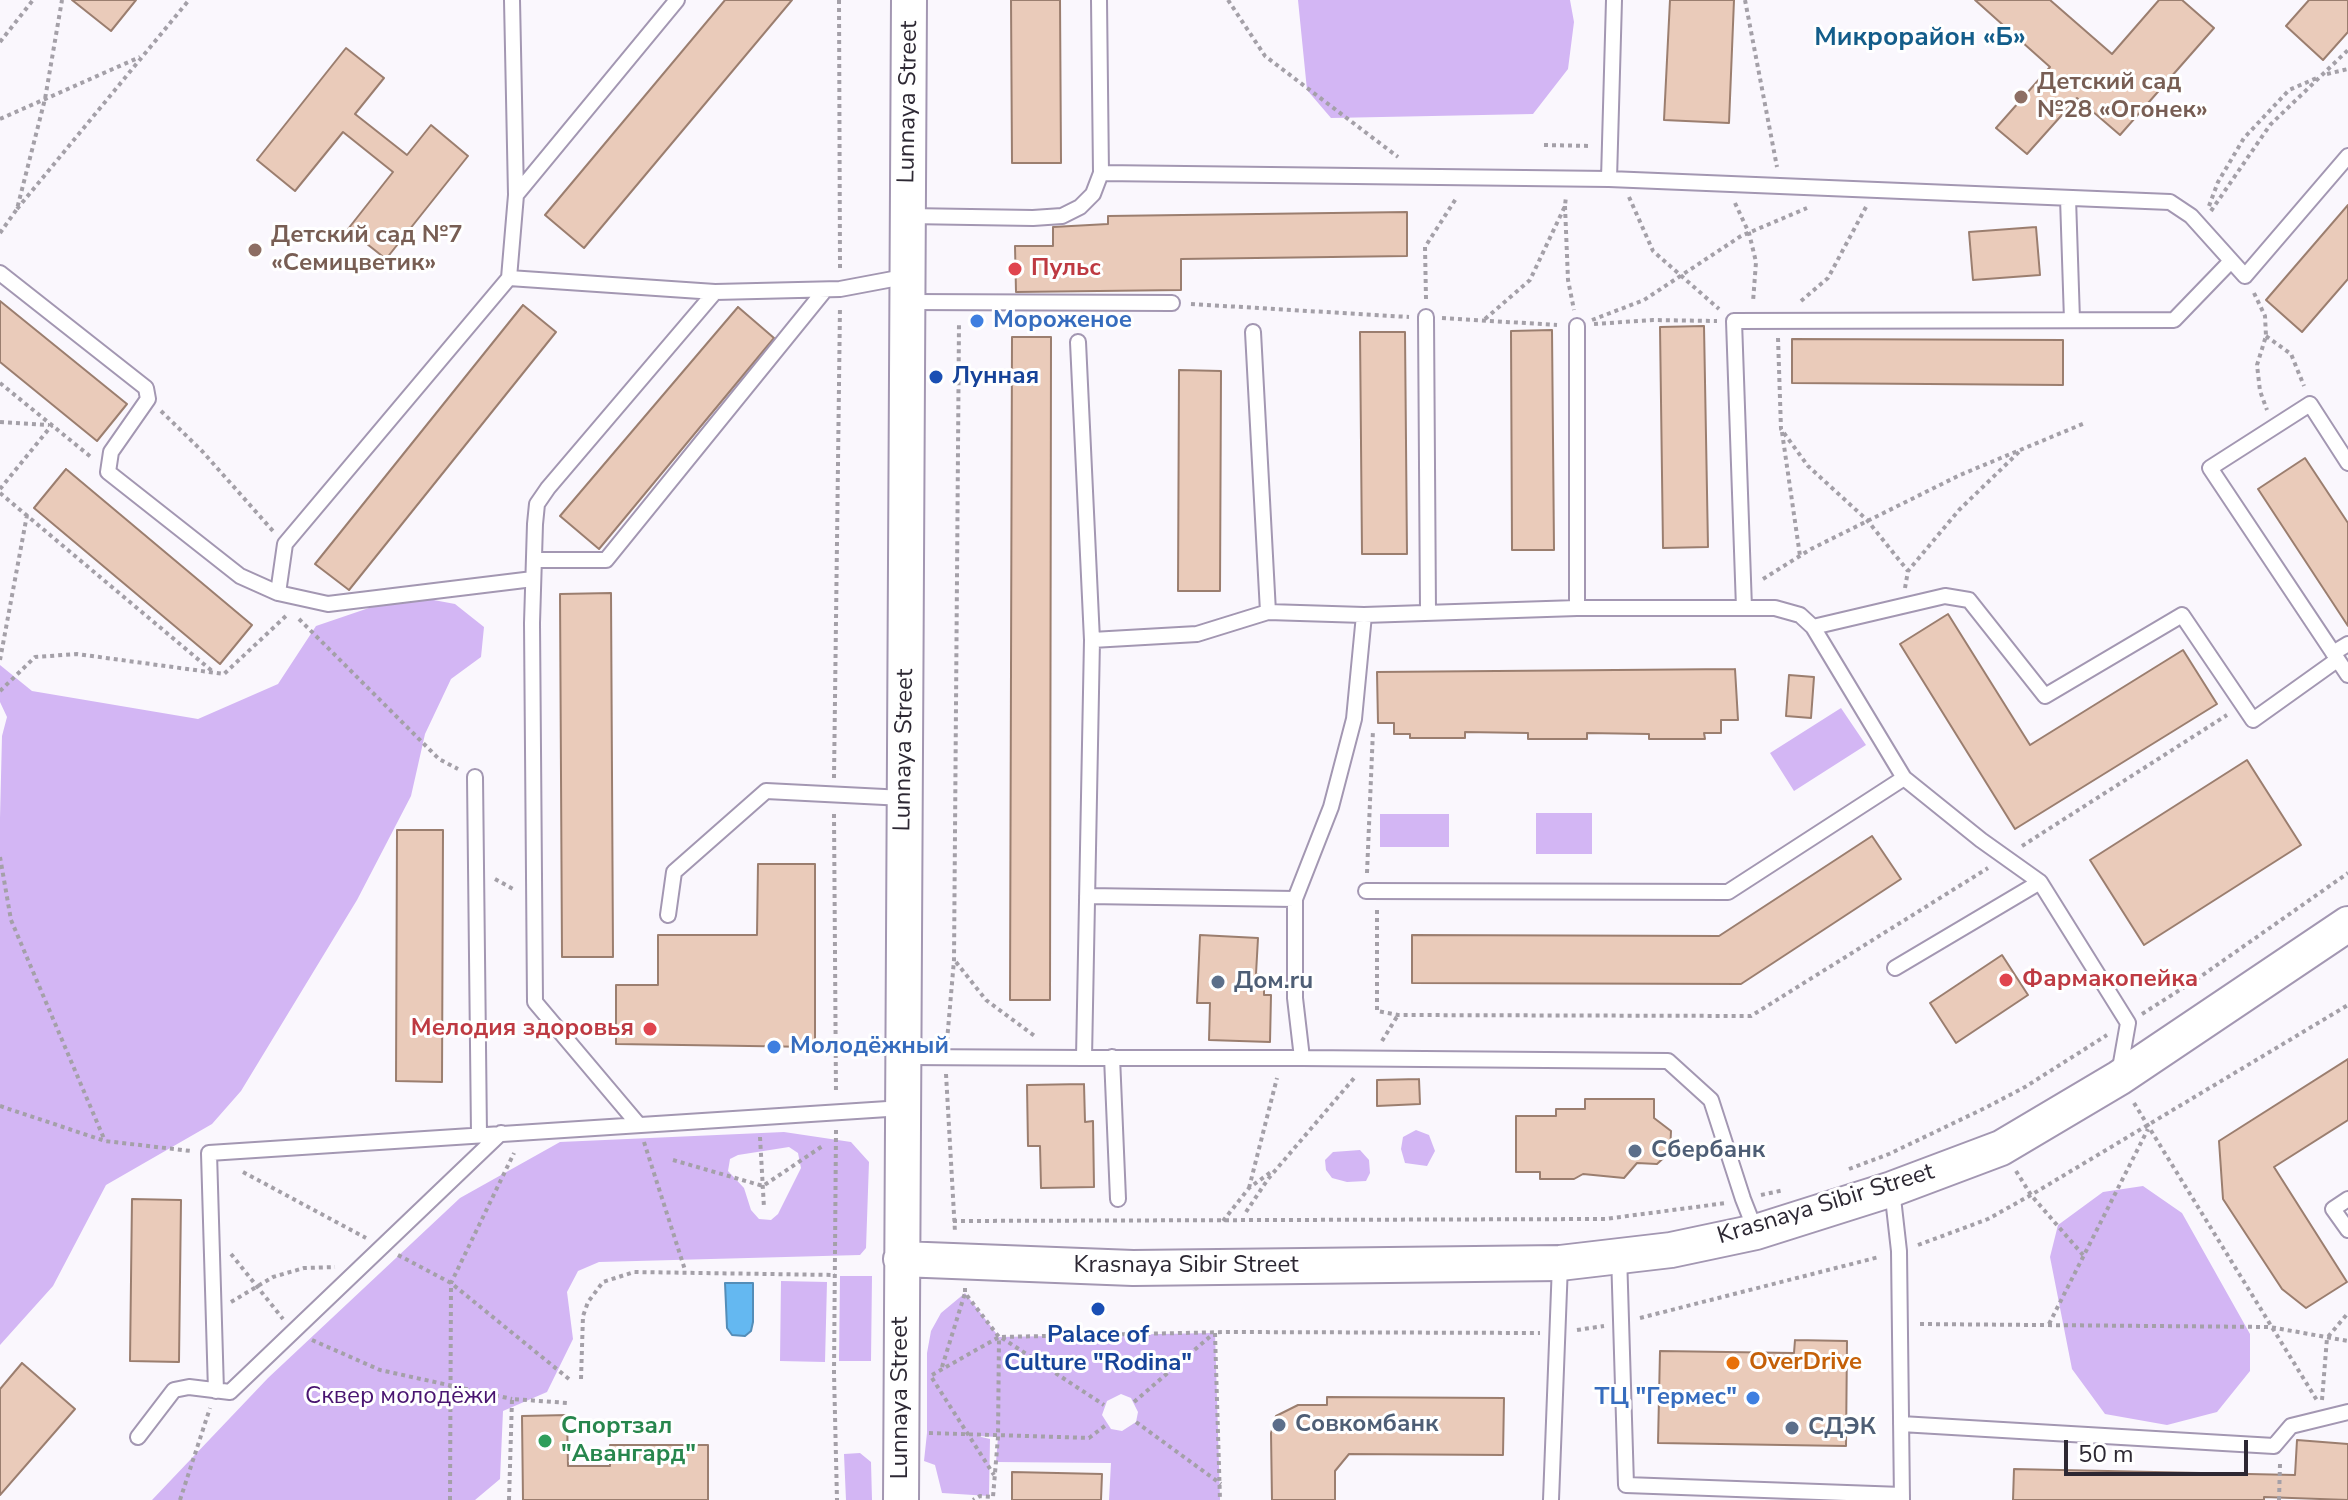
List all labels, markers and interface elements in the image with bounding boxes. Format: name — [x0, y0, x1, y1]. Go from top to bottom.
street label: Lunnaya Street — [893, 20, 925, 184]
district label: Микрорайон «Б» — [1814, 23, 2026, 55]
place label: Детский сад №28 «Огонек» — [2037, 69, 2208, 125]
marker: Детский сад №28 «Огонек» — [2012, 88, 2030, 106]
place label: Детский сад №7 «Семицветик» — [271, 222, 463, 278]
marker: Детский сад №7 «Семицветик» — [246, 241, 264, 259]
place label: Пульс — [1031, 255, 1101, 283]
marker: Пульс — [1006, 260, 1024, 278]
place label: Мороженое — [993, 307, 1132, 335]
marker: Мороженое — [968, 312, 986, 330]
place label: Лунная — [952, 363, 1039, 391]
marker: Лунная — [927, 368, 945, 386]
street label: Lunnaya Street — [889, 668, 921, 832]
place label: Фармакопейка — [2022, 966, 2198, 994]
place label: Дом.ru — [1234, 968, 1313, 996]
marker: Фармакопейка — [1997, 971, 2015, 989]
marker: Дом.ru — [1209, 973, 1227, 991]
place label: Мелодия здоровья — [411, 1015, 634, 1043]
marker: Мелодия здоровья — [641, 1020, 659, 1038]
place label: Молодёжный — [790, 1033, 949, 1061]
marker: Молодёжный — [765, 1038, 783, 1056]
place label: Сбербанк — [1651, 1137, 1765, 1165]
marker: Сбербанк — [1626, 1142, 1644, 1160]
street label: Krasnaya Sibir Street — [1714, 1158, 1938, 1252]
street label: Krasnaya Sibir Street — [1073, 1252, 1299, 1280]
marker: Palace of Culture "Rodina" — [1089, 1300, 1107, 1318]
street label: Lunnaya Street — [887, 1317, 915, 1479]
place label: Palace of Culture "Rodina" — [1004, 1322, 1192, 1378]
place label: OverDrive — [1749, 1349, 1862, 1377]
marker: OverDrive — [1724, 1354, 1742, 1372]
park label: Сквер молодёжи — [305, 1383, 497, 1411]
place label: ТЦ "Гермес" — [1595, 1384, 1737, 1412]
marker: ТЦ "Гермес" — [1744, 1389, 1762, 1407]
place label: Совкомбанк — [1295, 1411, 1438, 1439]
place label: Спортзал "Авангард" — [561, 1413, 696, 1469]
place label: СДЭК — [1808, 1414, 1876, 1442]
marker: Совкомбанк — [1270, 1416, 1288, 1434]
marker: СДЭК — [1783, 1419, 1801, 1437]
scale bar — [2068, 1424, 2252, 1474]
marker: Спортзал "Авангард" — [536, 1432, 554, 1450]
text: 50 m — [2078, 1438, 2134, 1470]

